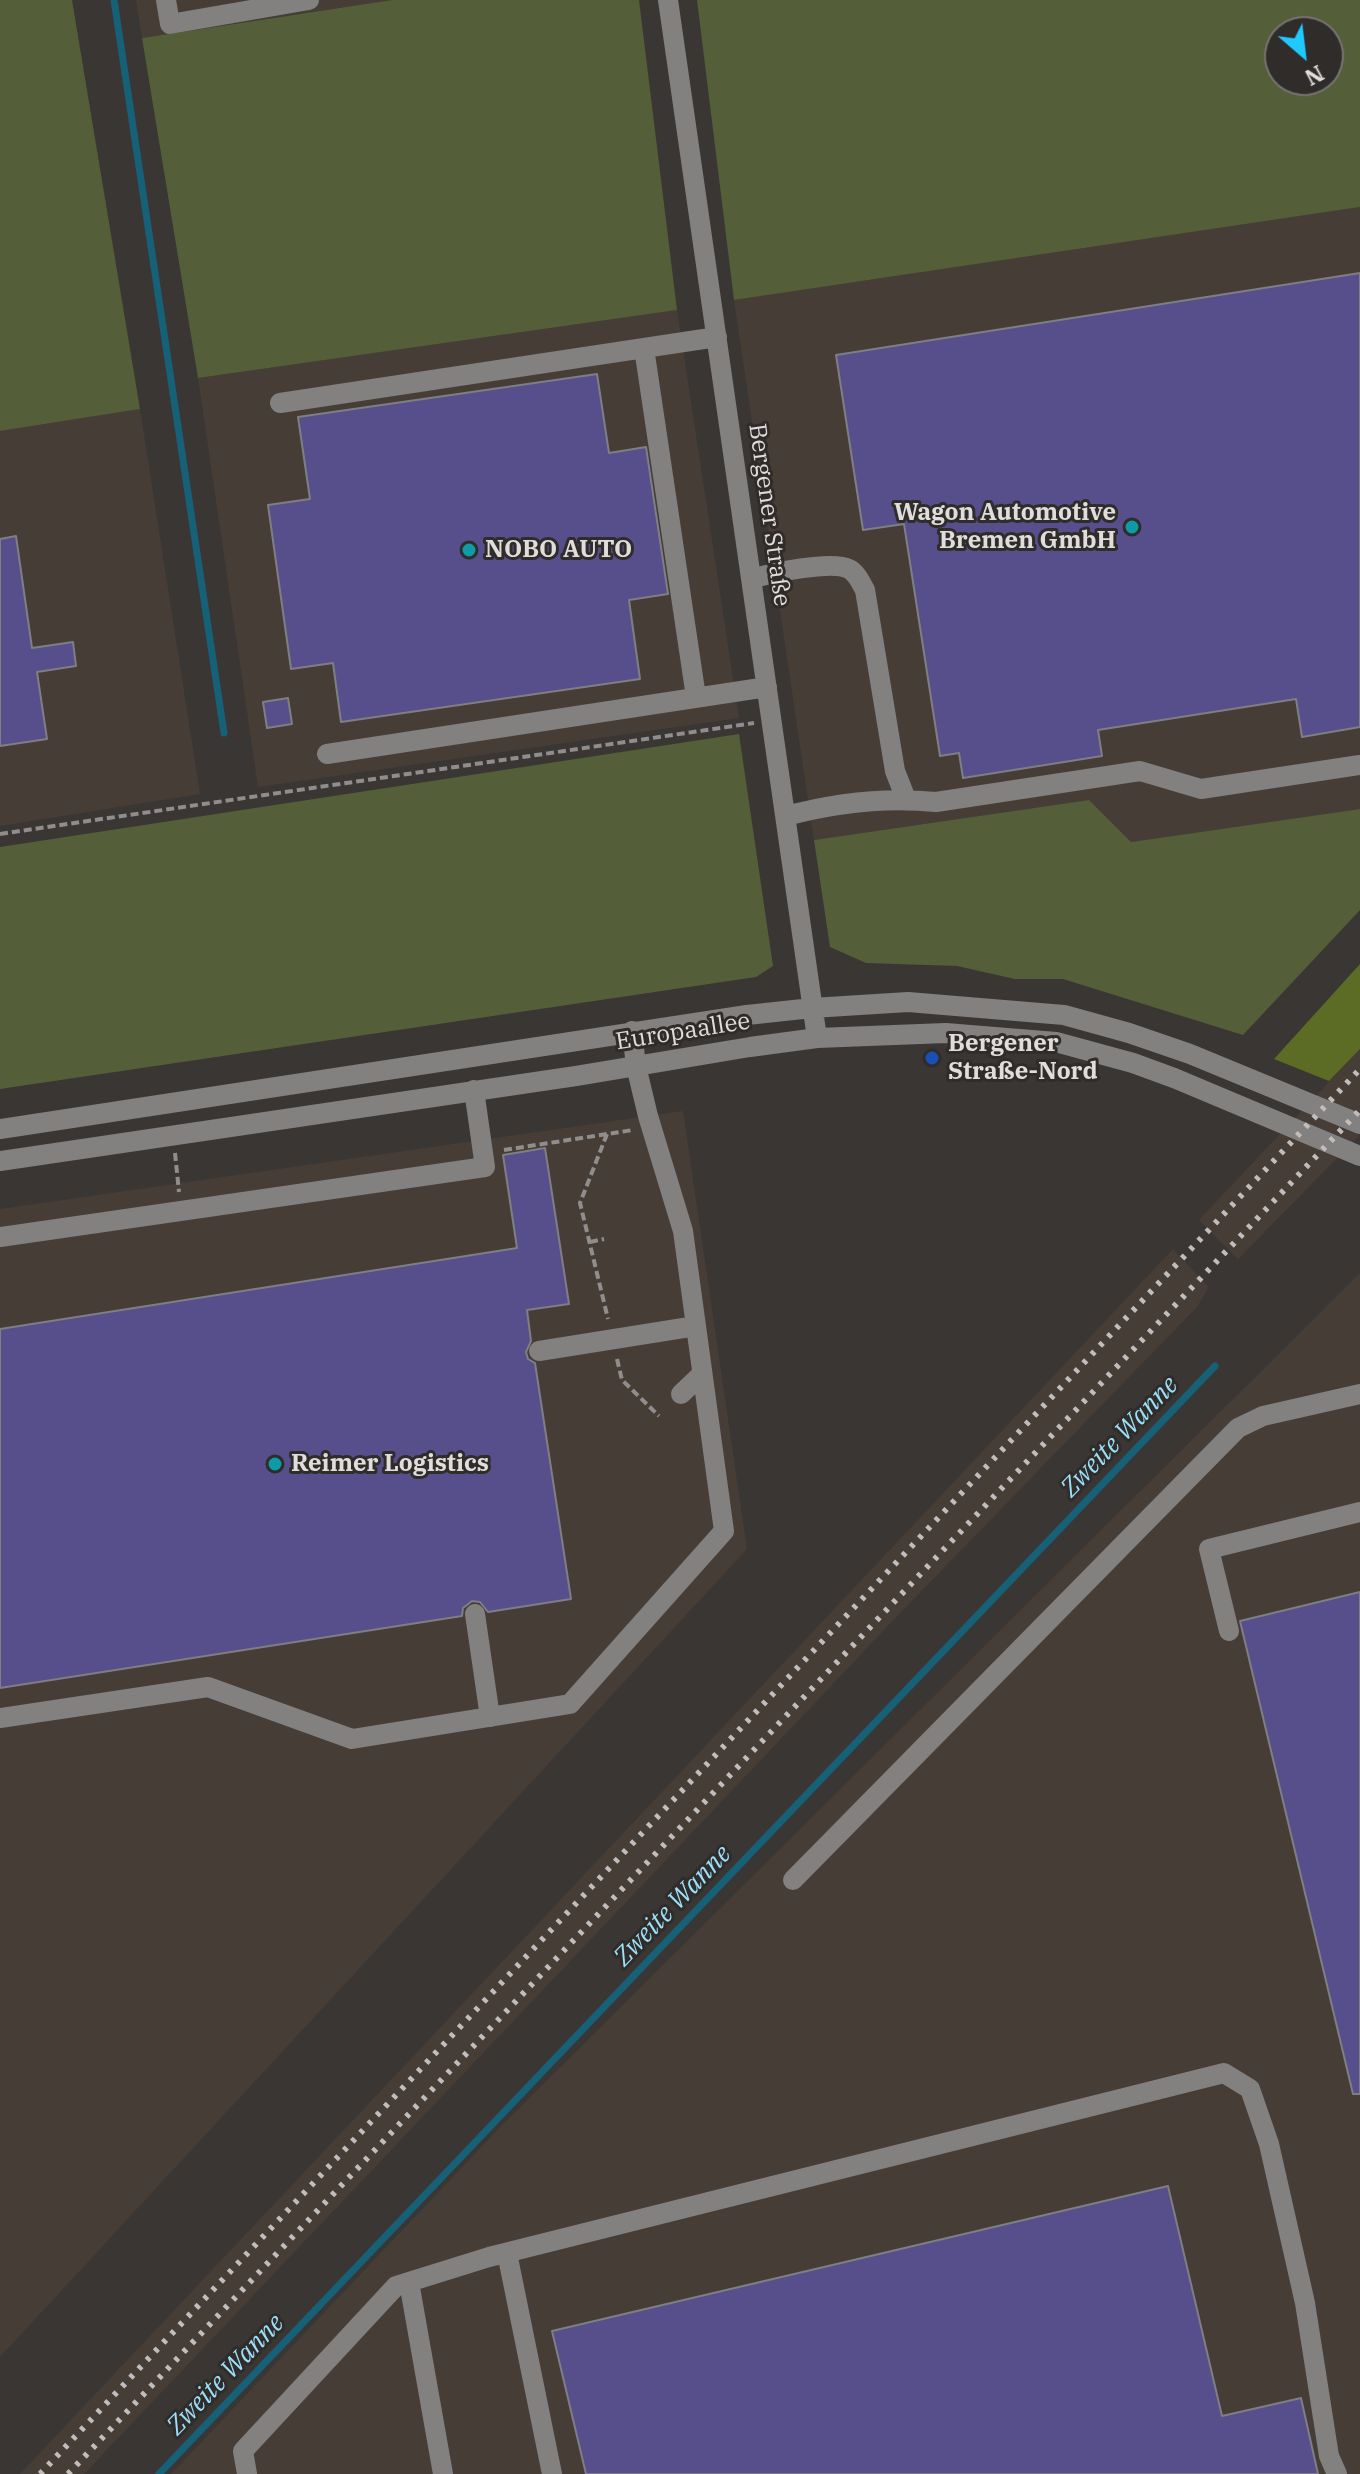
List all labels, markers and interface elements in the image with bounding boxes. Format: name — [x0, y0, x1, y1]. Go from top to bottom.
north arrow — [1264, 16, 1344, 96]
text: N — [1300, 59, 1329, 93]
street label: Bergener Straße — [742, 422, 796, 608]
place label: Wagon Automotive Bremen GmbH — [894, 499, 1116, 555]
marker: Wagon Automotive Bremen GmbH — [1123, 518, 1141, 536]
place label: NOBO AUTO — [485, 536, 632, 564]
marker: NOBO AUTO — [460, 541, 478, 559]
street label: Europaallee — [614, 1007, 752, 1057]
place label: Bergener Straße-Nord — [948, 1030, 1098, 1086]
marker: Bergener Straße-Nord — [923, 1049, 941, 1067]
water label: Zweite Wanne — [1055, 1370, 1185, 1504]
place label: Reimer Logistics — [291, 1450, 489, 1478]
marker: Reimer Logistics — [266, 1455, 284, 1473]
water label: Zweite Wanne — [608, 1839, 738, 1973]
water label: Zweite Wanne — [161, 2308, 291, 2442]

